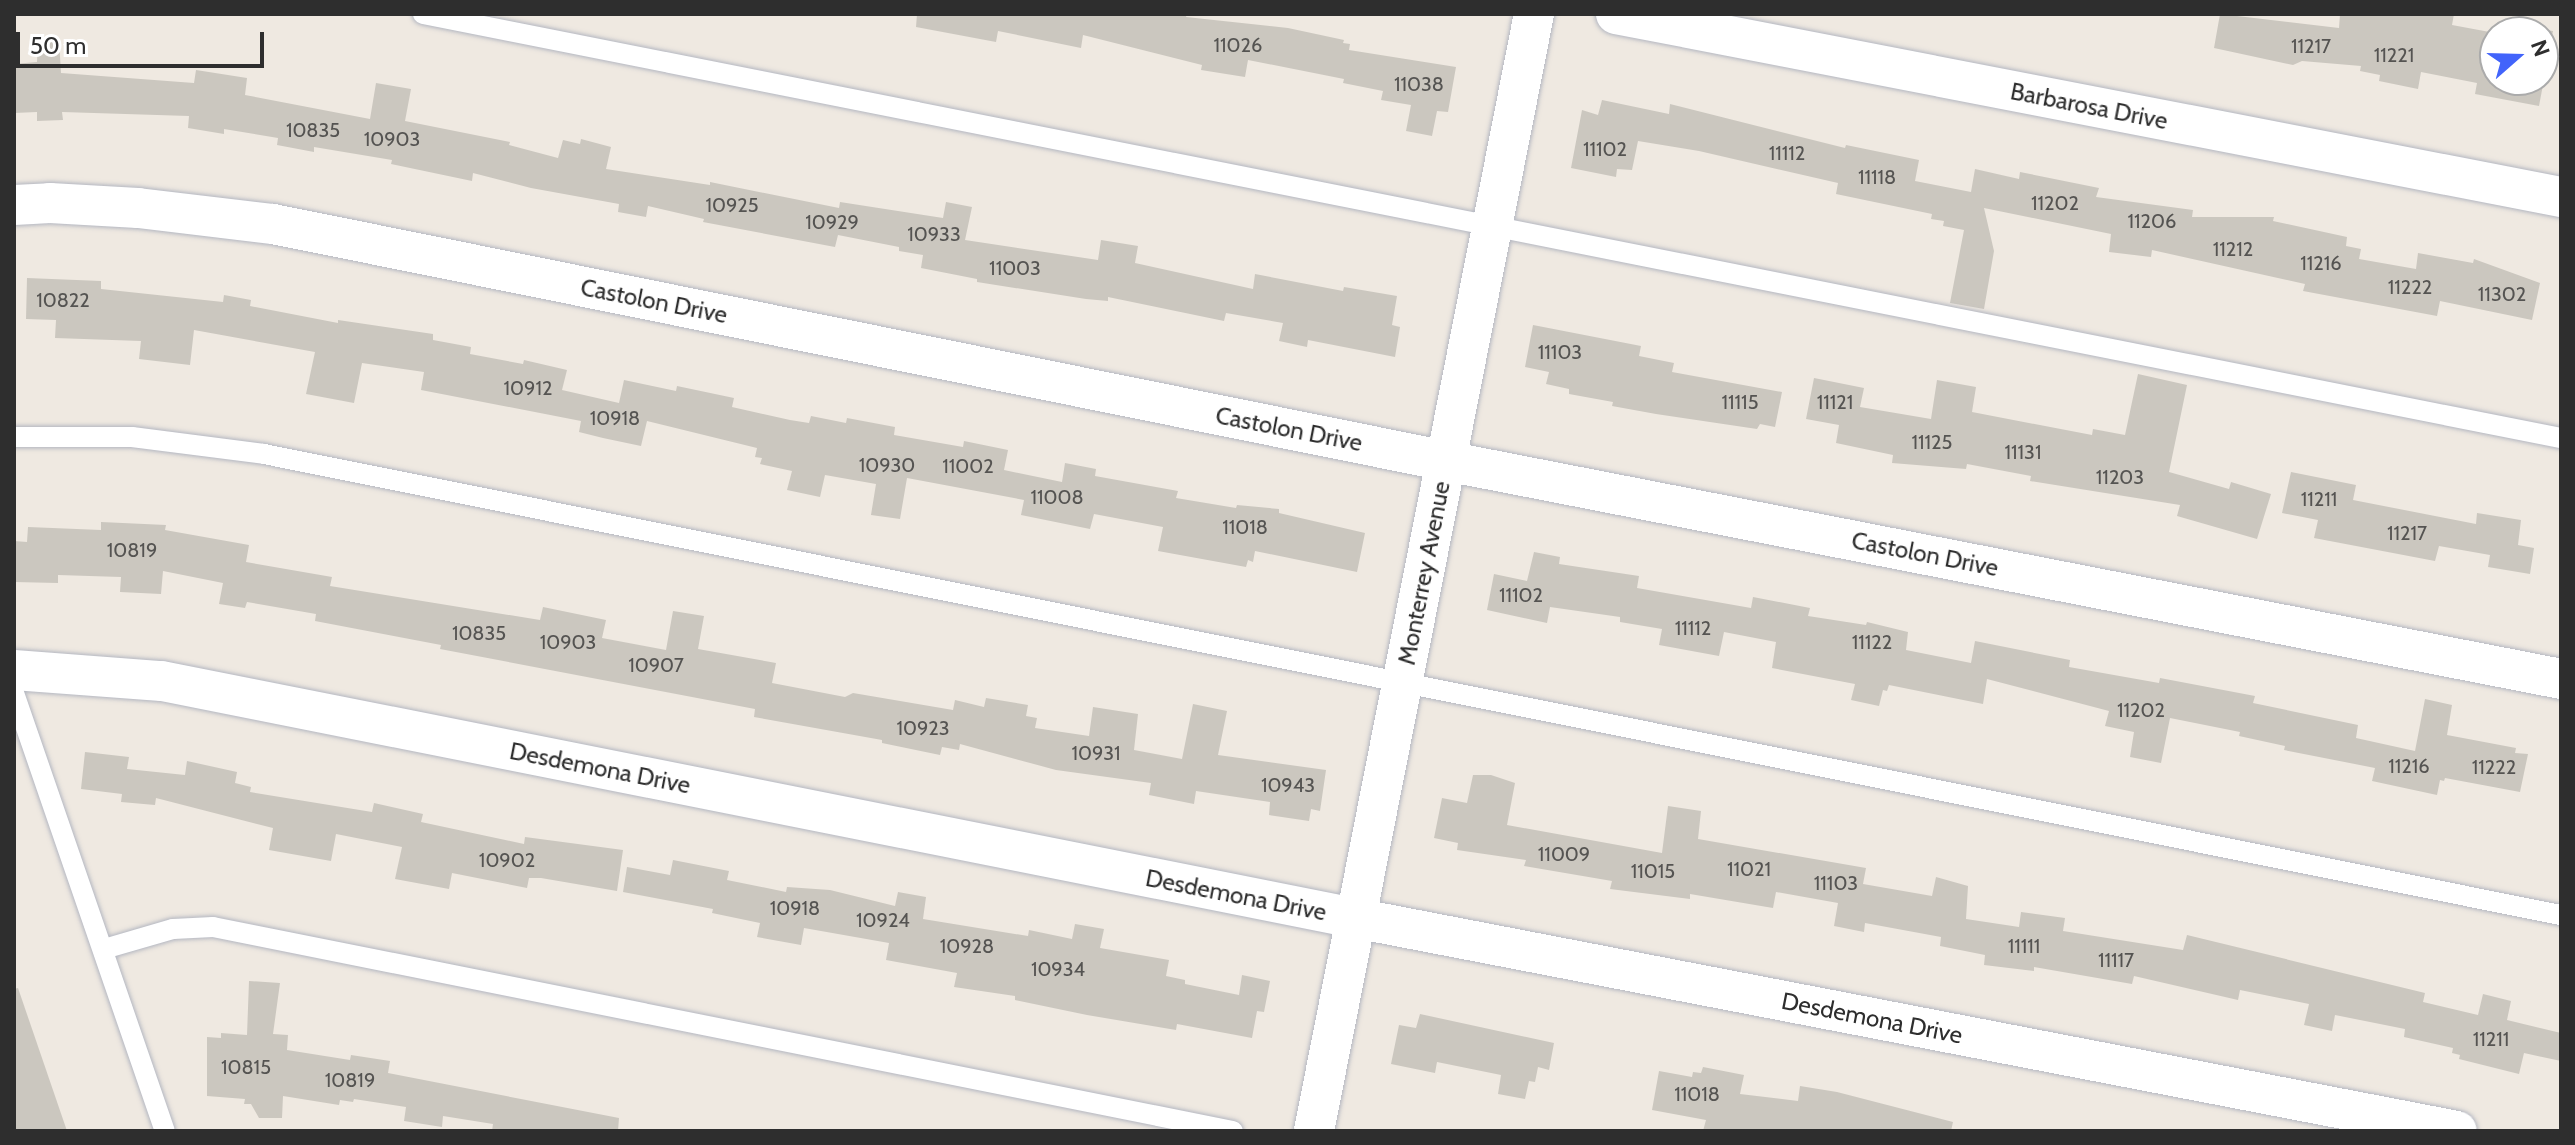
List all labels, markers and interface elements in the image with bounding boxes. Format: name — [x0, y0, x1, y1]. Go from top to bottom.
scale bar — [20, 16, 268, 66]
north arrow — [2479, 16, 2559, 96]
text: 50 m — [30, 31, 86, 60]
house number: 11026 — [1214, 33, 1262, 57]
house number: 11217 — [2291, 34, 2331, 58]
text: N — [2525, 36, 2555, 60]
house number: 11221 — [2374, 43, 2414, 67]
house number: 11038 — [1394, 72, 1444, 96]
street label: Barbarosa Drive — [2008, 77, 2170, 135]
house number: 10835 — [286, 118, 340, 142]
house number: 10903 — [364, 127, 420, 151]
house number: 11102 — [1583, 137, 1627, 161]
house number: 11112 — [1769, 141, 1805, 165]
house number: 11118 — [1858, 165, 1896, 189]
house number: 11202 — [2031, 191, 2079, 215]
house number: 10925 — [705, 193, 759, 217]
house number: 11206 — [2128, 209, 2176, 233]
house number: 10929 — [805, 210, 859, 234]
house number: 10933 — [907, 222, 961, 246]
house number: 11212 — [2213, 237, 2253, 261]
house number: 11216 — [2300, 251, 2342, 275]
house number: 11003 — [989, 256, 1041, 280]
street label: Castolon Drive — [578, 273, 730, 329]
house number: 11222 — [2388, 275, 2432, 299]
house number: 11302 — [2478, 282, 2526, 306]
house number: 10822 — [36, 288, 90, 312]
house number: 11103 — [1538, 340, 1582, 364]
house number: 10912 — [504, 376, 552, 400]
house number: 11115 — [1722, 390, 1758, 414]
house number: 11121 — [1817, 390, 1853, 414]
street label: Castolon Drive — [1213, 401, 1365, 457]
house number: 10918 — [590, 406, 640, 430]
house number: 11125 — [1912, 430, 1952, 454]
house number: 11131 — [2005, 440, 2041, 464]
house number: 10930 — [859, 453, 915, 477]
house number: 11002 — [942, 454, 994, 478]
house number: 11203 — [2096, 465, 2144, 489]
street label: Monterrey Avenue — [1392, 479, 1456, 667]
house number: 11008 — [1030, 485, 1084, 509]
house number: 11211 — [2301, 487, 2337, 511]
house number: 11018 — [1222, 515, 1268, 539]
house number: 11217 — [2387, 521, 2427, 545]
street label: Castolon Drive — [1849, 526, 2001, 582]
house number: 10819 — [107, 538, 157, 562]
house number: 11102 — [1499, 583, 1543, 607]
house number: 11112 — [1675, 616, 1711, 640]
house number: 10835 — [452, 621, 506, 645]
house number: 10903 — [540, 630, 596, 654]
house number: 11122 — [1852, 630, 1892, 654]
house number: 10907 — [628, 653, 684, 677]
house number: 11202 — [2117, 698, 2165, 722]
house number: 10923 — [896, 716, 950, 740]
street label: Desdemona Drive — [507, 736, 693, 800]
house number: 10931 — [1071, 741, 1121, 765]
house number: 11216 — [2388, 754, 2430, 778]
house number: 11222 — [2472, 755, 2516, 779]
house number: 10943 — [1261, 773, 1315, 797]
house number: 11009 — [1538, 842, 1590, 866]
house number: 10902 — [479, 848, 535, 872]
house number: 11021 — [1727, 857, 1771, 881]
house number: 11015 — [1631, 859, 1675, 883]
street label: Desdemona Drive — [1143, 863, 1329, 927]
house number: 11103 — [1814, 871, 1858, 895]
house number: 10918 — [770, 896, 820, 920]
house number: 10924 — [856, 908, 910, 932]
house number: 10928 — [940, 934, 994, 958]
house number: 11111 — [2008, 934, 2040, 958]
house number: 11117 — [2098, 948, 2134, 972]
house number: 10934 — [1031, 957, 1085, 981]
street label: Desdemona Drive — [1779, 986, 1965, 1050]
house number: 11211 — [2473, 1027, 2509, 1051]
house number: 10815 — [221, 1055, 271, 1079]
house number: 10819 — [325, 1068, 375, 1092]
house number: 11018 — [1674, 1082, 1720, 1106]

